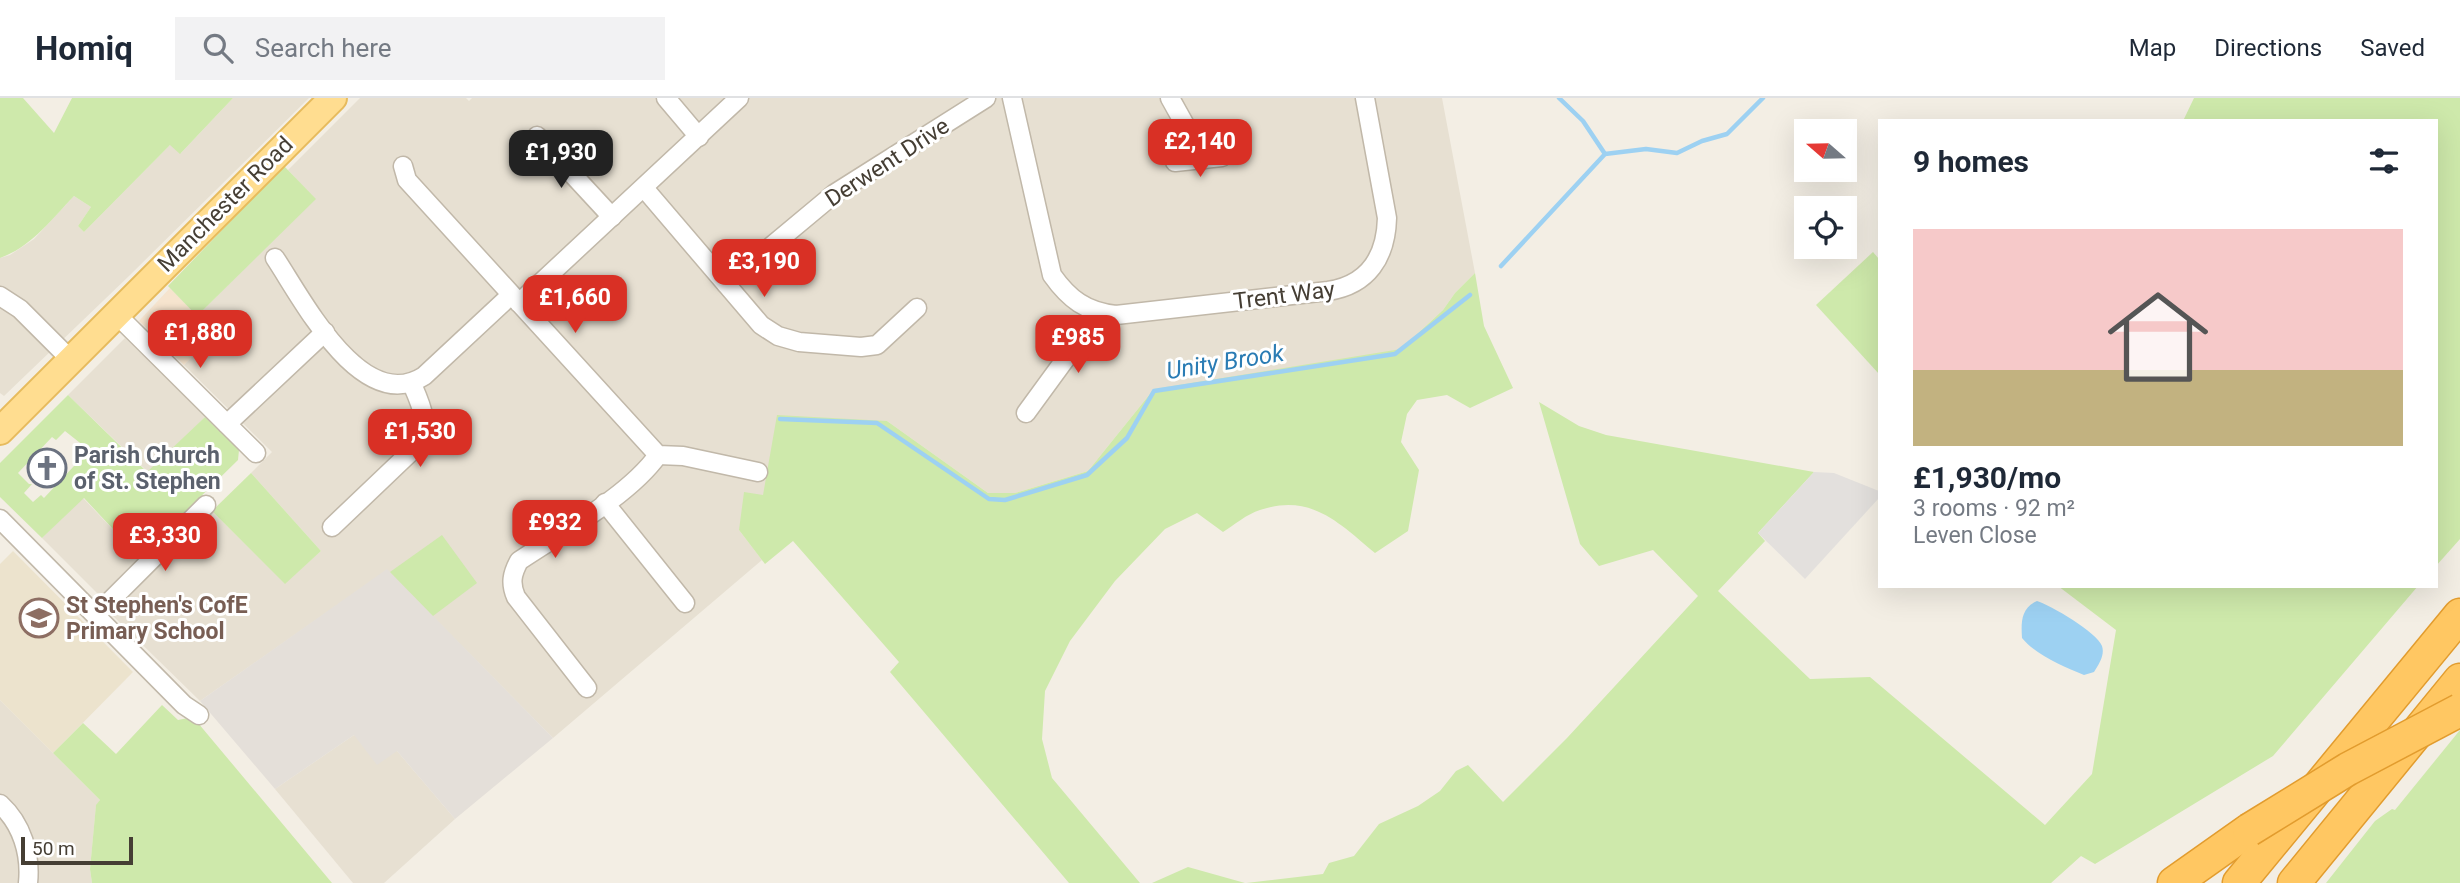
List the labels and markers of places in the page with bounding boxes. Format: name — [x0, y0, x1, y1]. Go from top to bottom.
pin: £2,140 — [1143, 120, 1257, 179]
pin: £1,930 — [504, 130, 618, 190]
pin: £3,190 — [707, 240, 821, 299]
pin: £1,660 — [518, 275, 632, 335]
pin: £1,880 — [143, 310, 257, 370]
pin: £985 — [1037, 316, 1119, 375]
pin: £1,530 — [363, 410, 477, 469]
place label: Parish Church of St. Stephen — [74, 442, 221, 495]
church icon: Parish Church of St. Stephen — [26, 447, 68, 489]
pin: £932 — [514, 500, 596, 560]
pin: £3,330 — [108, 514, 222, 573]
place label: St Stephen's CofE Primary School — [66, 592, 248, 645]
school or university icon: St Stephen's CofE Primary School — [18, 597, 60, 639]

